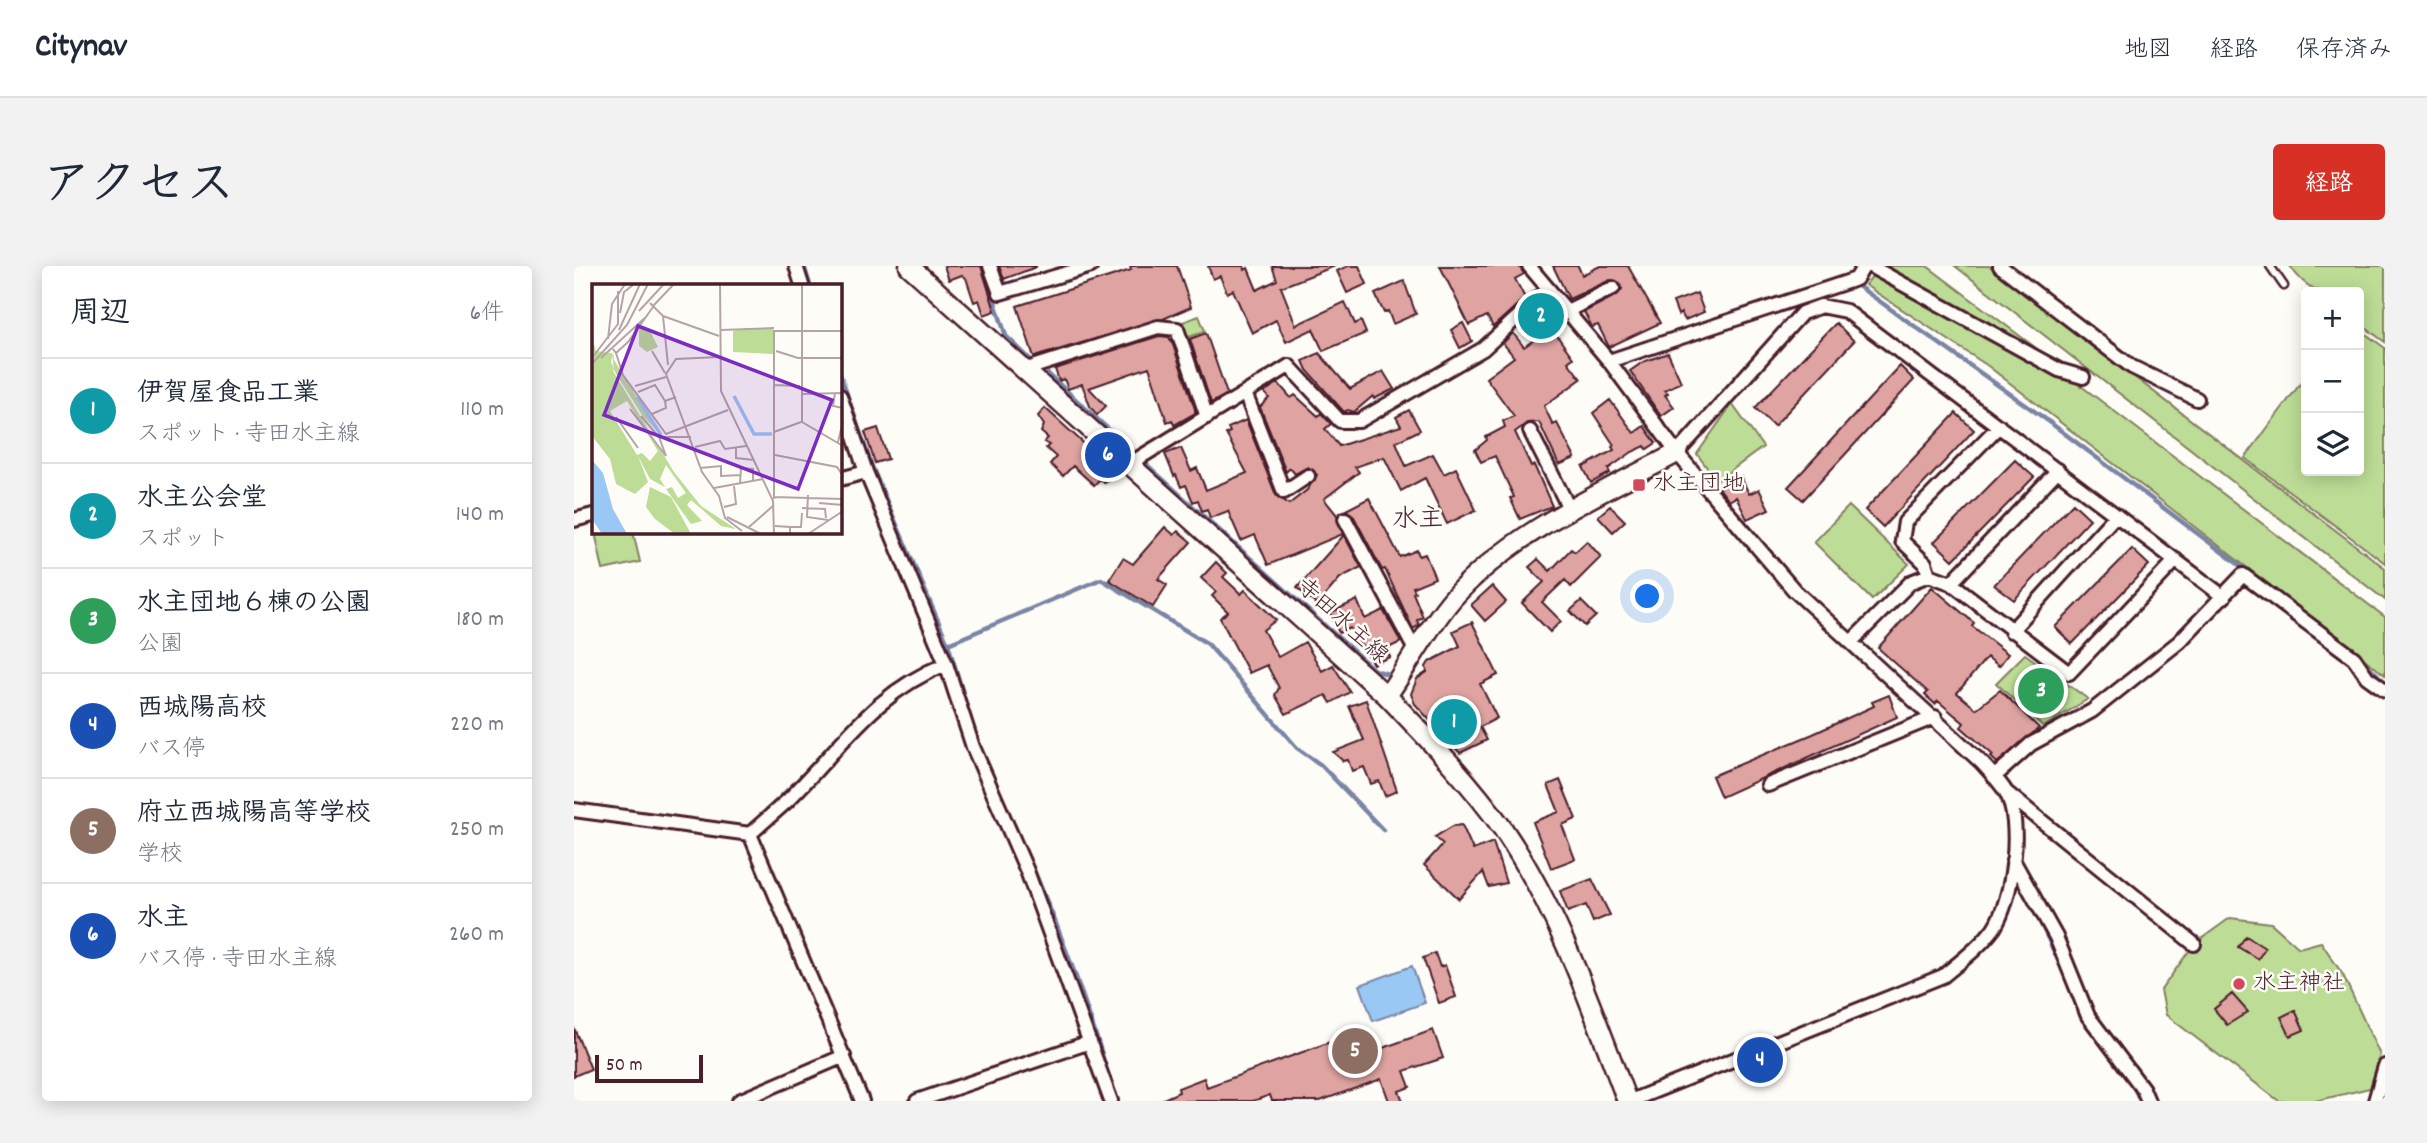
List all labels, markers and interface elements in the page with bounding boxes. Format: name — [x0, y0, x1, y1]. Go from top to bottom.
text: Citynav — [35, 25, 127, 72]
text: 地図 — [2124, 34, 2172, 68]
text: 経路 — [2210, 34, 2258, 68]
text: 保存済み — [2296, 34, 2392, 68]
button: 経路 — [2273, 144, 2385, 220]
text: アクセス — [42, 153, 235, 223]
inset map — [592, 284, 842, 534]
map controls — [2301, 287, 2364, 476]
button: + — [2301, 287, 2364, 350]
pin: 2 — [1518, 290, 1564, 342]
text: 周辺 — [70, 294, 130, 337]
text: 6件 — [470, 298, 504, 331]
button: − — [2301, 350, 2364, 413]
text: 伊賀屋食品工業 — [137, 376, 319, 413]
text: 1 — [90, 394, 96, 427]
text: 110 m — [460, 394, 504, 427]
button: layers — [2301, 413, 2364, 476]
text: スポット · 寺田水主線 — [137, 419, 360, 452]
pin: 6 — [1085, 429, 1131, 481]
place label: 水主団地 — [1653, 469, 1745, 502]
marker: 水主団地 — [1631, 477, 1647, 493]
text: 水主公会堂 — [137, 481, 267, 518]
text: 2 — [88, 499, 98, 532]
text: 140 m — [456, 499, 504, 532]
district label: 水主 — [1392, 502, 1444, 539]
text: スポット — [137, 524, 229, 557]
street label: 寺田水主線 — [1287, 571, 1395, 673]
your location — [1630, 579, 1664, 613]
text: 水主団地６棟の公園 — [137, 586, 371, 623]
text: 3 — [88, 604, 98, 637]
text: 180 m — [456, 604, 504, 637]
text: 公園 — [137, 629, 183, 662]
pin: 3 — [2018, 665, 2064, 717]
text: 西城陽高校 — [137, 691, 267, 728]
pin: 1 — [1431, 696, 1477, 748]
text: 4 — [88, 709, 98, 742]
text: 220 m — [450, 709, 504, 742]
text: バス停 — [137, 734, 206, 767]
text: 府立西城陽高等学校 — [137, 796, 371, 833]
text: 5 — [88, 814, 98, 847]
text: 250 m — [450, 814, 504, 847]
text: 学校 — [137, 839, 183, 872]
text: 水主 — [137, 901, 189, 938]
text: 6 — [87, 919, 99, 952]
text: 260 m — [449, 919, 504, 952]
text: バス停 · 寺田水主線 — [137, 944, 337, 977]
place label: 水主神社 — [2253, 968, 2345, 1001]
marker: 水主神社 — [2231, 976, 2247, 992]
pin: 5 — [1332, 1025, 1378, 1077]
pin: 4 — [1737, 1034, 1783, 1086]
scale bar — [595, 1052, 704, 1084]
text: 50 m — [606, 1053, 643, 1080]

